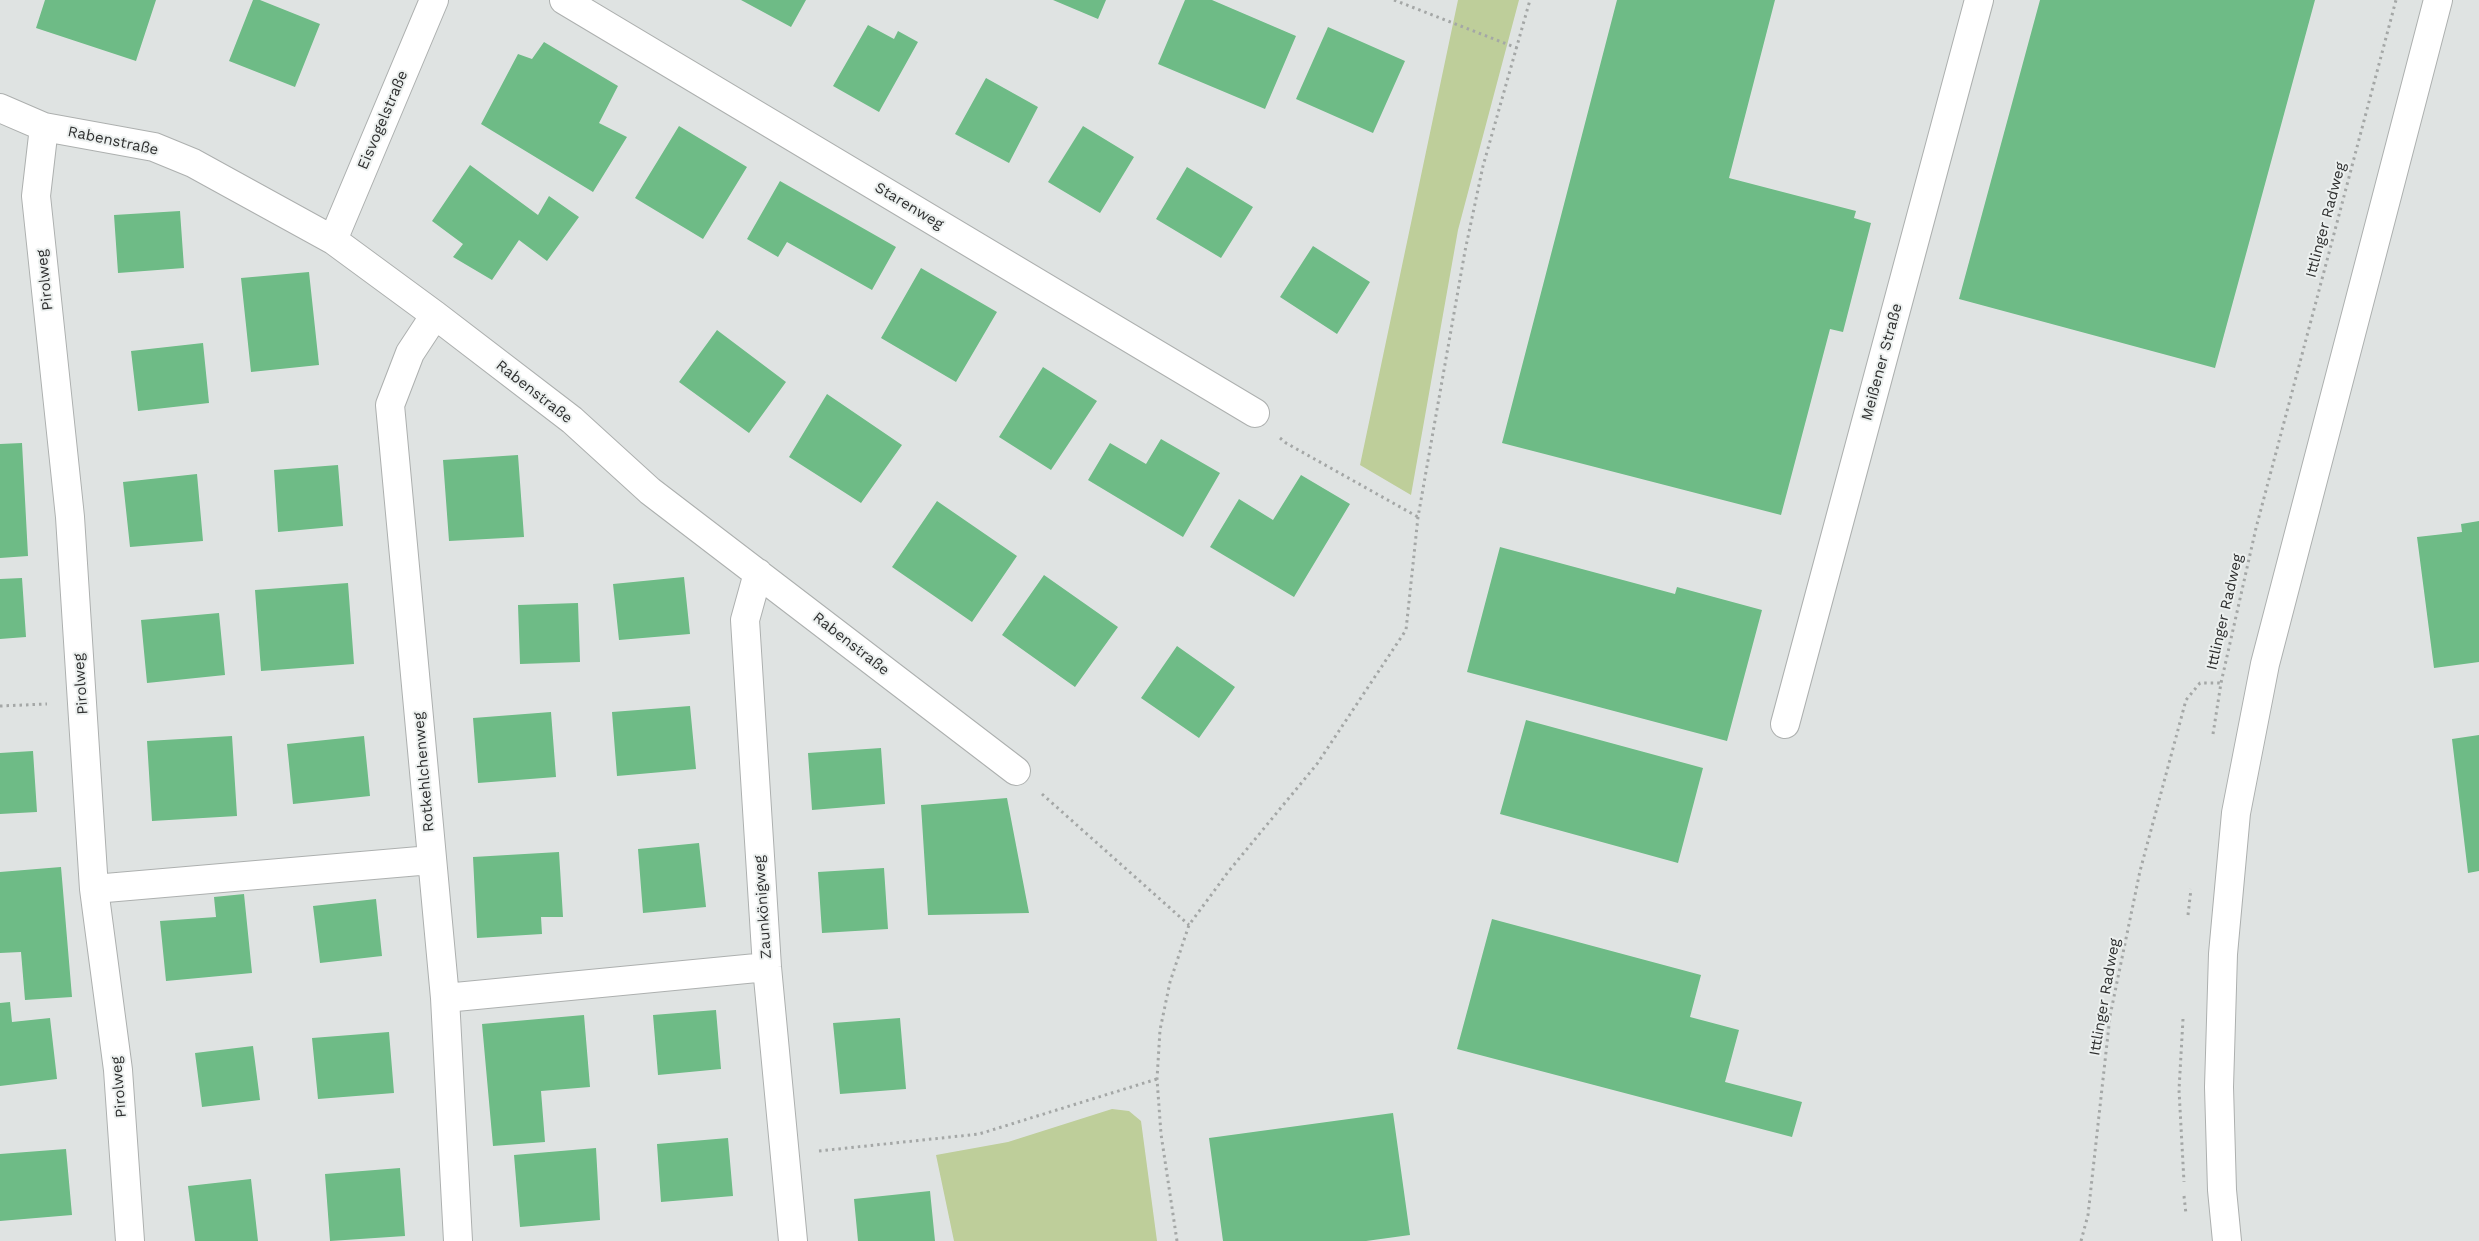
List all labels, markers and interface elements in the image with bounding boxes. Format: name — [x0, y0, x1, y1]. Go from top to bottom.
street label: Eisvogelstraße — [354, 68, 412, 172]
street label: Rabenstraße — [66, 123, 160, 159]
street label: Ittlinger Radweg — [2302, 160, 2350, 280]
street label: Starenweg — [871, 178, 947, 234]
street label: Pirolweg — [33, 249, 57, 311]
street label: Meißener Straße — [1858, 301, 1906, 423]
street label: Rabenstraße — [492, 356, 576, 428]
street label: Ittlinger Radweg — [2203, 552, 2247, 672]
street label: Rabenstraße — [809, 608, 893, 680]
street label: Pirolweg — [70, 653, 92, 715]
street label: Rotkehlchenweg — [410, 711, 438, 833]
street label: Zaunkönigweg — [750, 855, 776, 959]
street label: Ittlinger Radweg — [2086, 937, 2124, 1057]
street label: Pirolweg — [107, 1056, 131, 1118]

